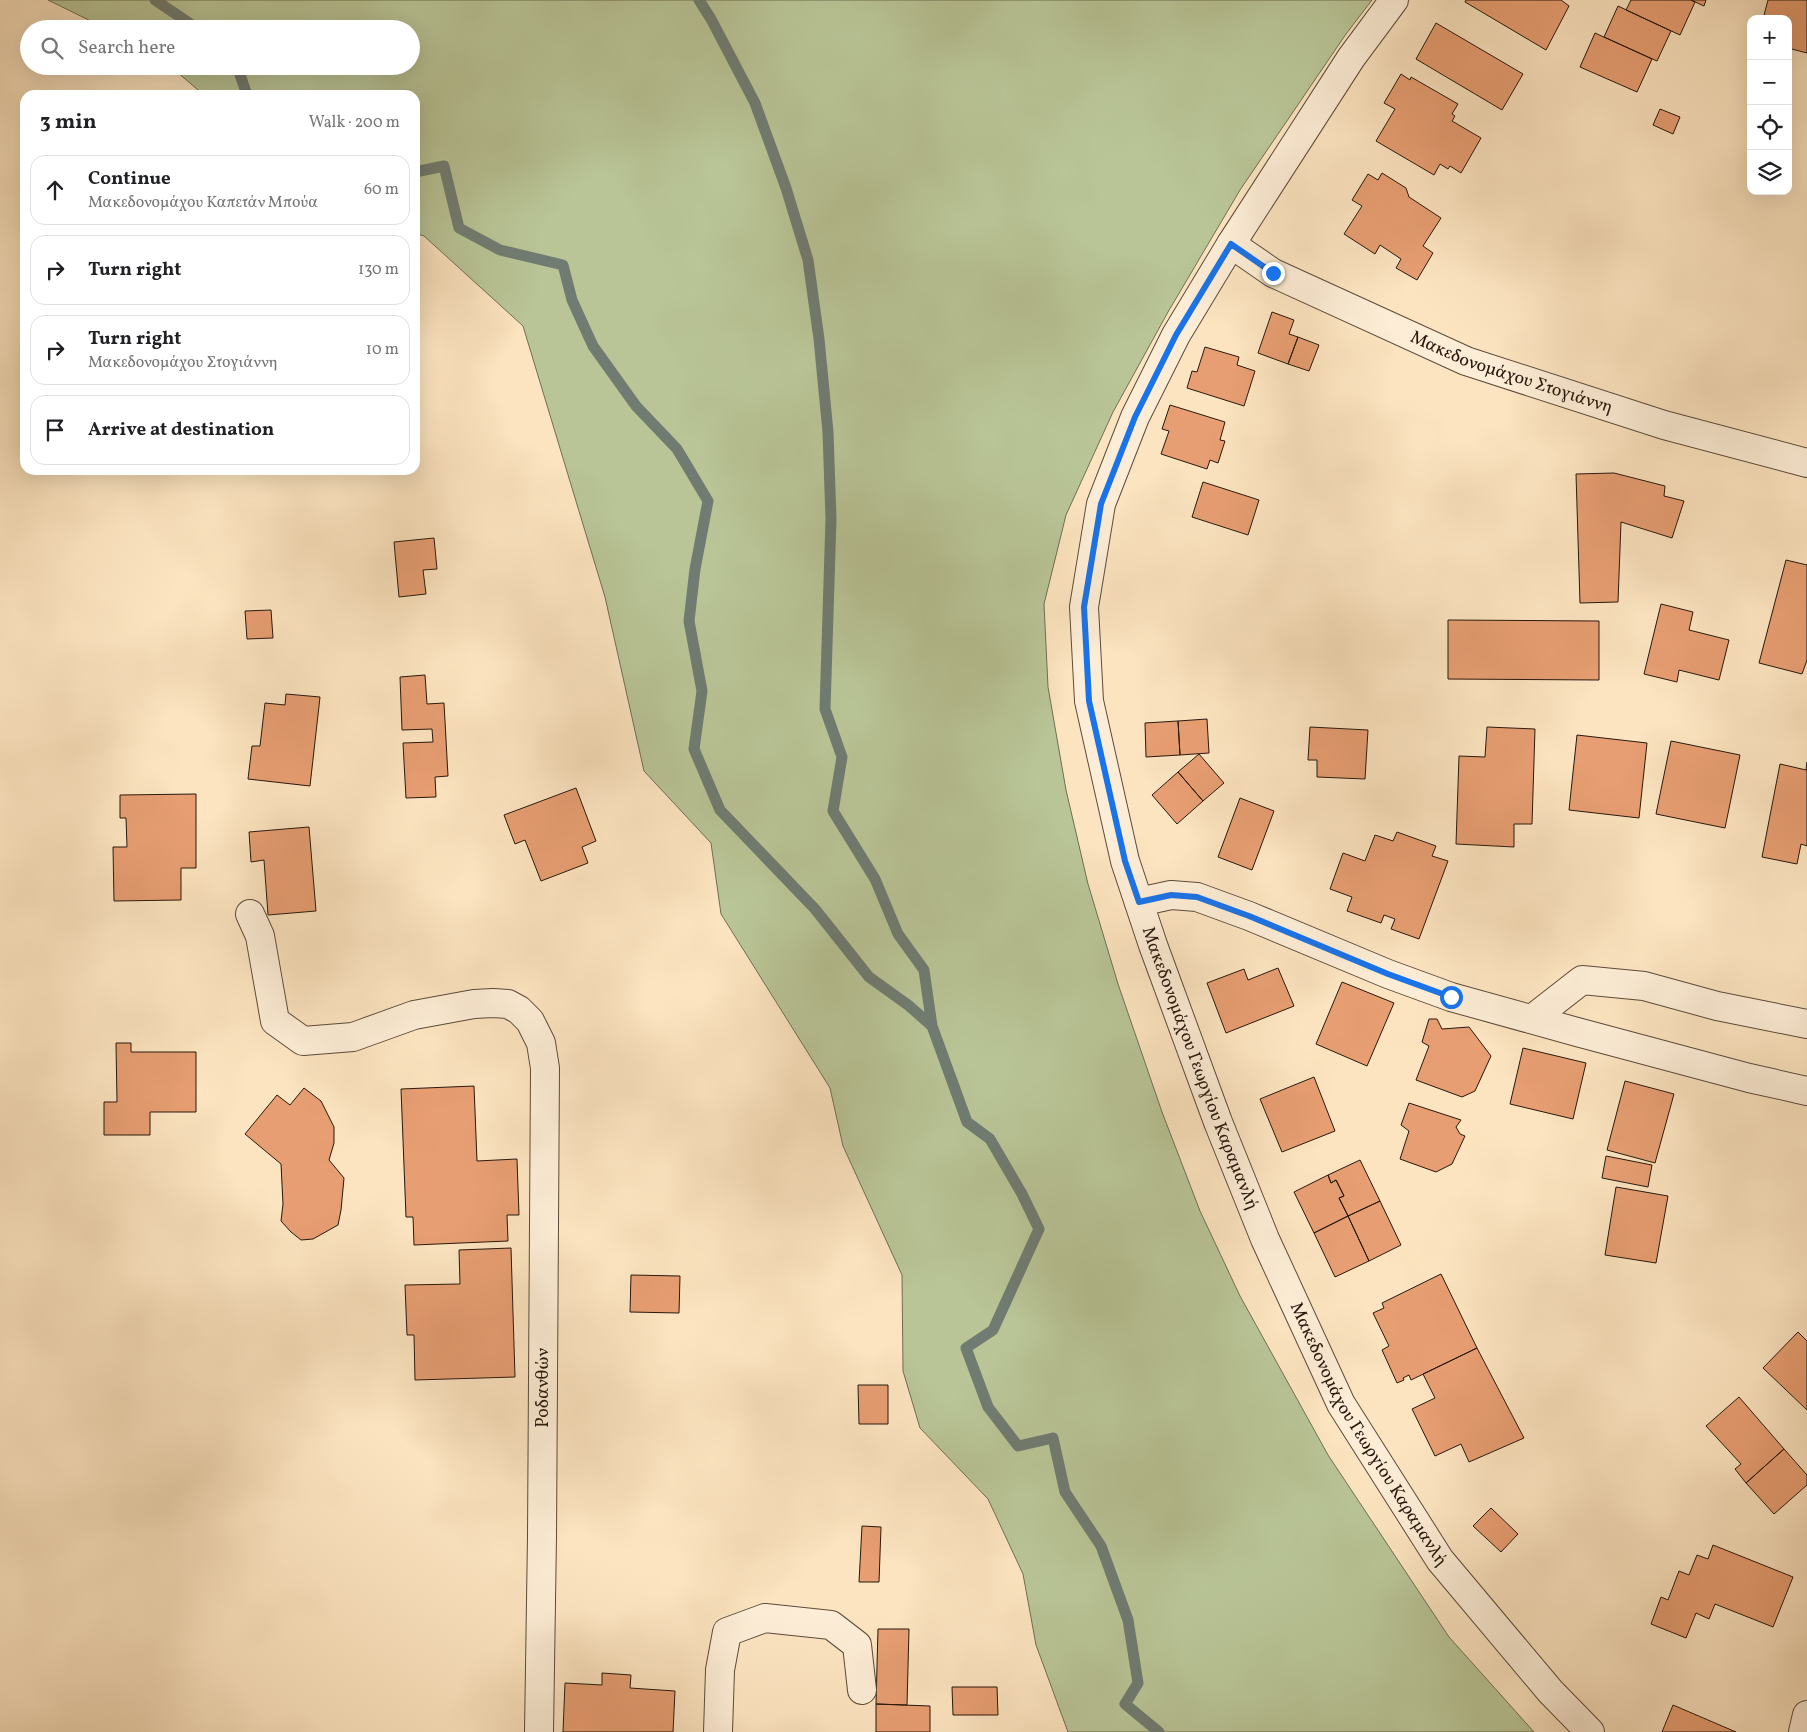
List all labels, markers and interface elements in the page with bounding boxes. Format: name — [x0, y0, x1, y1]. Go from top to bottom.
map controls — [1747, 15, 1792, 195]
button: + — [1747, 15, 1792, 60]
search box — [20, 20, 420, 75]
icon: search — [38, 34, 66, 62]
text: Search here — [78, 35, 175, 61]
button: − — [1747, 60, 1792, 105]
button: locate — [1747, 105, 1792, 150]
text: 3 min — [40, 108, 96, 137]
text: Walk · 200 m — [309, 112, 400, 134]
button: layers — [1747, 150, 1792, 195]
text: Continue — [88, 166, 171, 192]
icon: ahead — [41, 176, 69, 204]
text: 60 m — [364, 179, 399, 201]
text: Μακεδονομάχου Καπετάν Μπούα — [88, 192, 318, 214]
icon: right — [41, 256, 69, 284]
text: Turn right — [88, 257, 181, 283]
text: 130 m — [358, 259, 399, 281]
route end — [1262, 262, 1285, 285]
street label: Μακεδονομάχου Στογιάννη — [1406, 325, 1616, 420]
text: Turn right — [88, 326, 181, 352]
icon: right — [41, 336, 69, 364]
text: 10 m — [366, 339, 399, 361]
text: Μακεδονομάχου Στογιάννη — [88, 352, 278, 374]
icon: arrive — [41, 416, 69, 444]
text: Arrive at destination — [88, 417, 274, 443]
street label: Μακεδονομάχου Γεωργίου Καραμανλή — [1135, 924, 1265, 1214]
route start — [1440, 986, 1463, 1009]
street label: Μακεδονομάχου Γεωργίου Καραμανλή — [1283, 1298, 1453, 1572]
street label: Ροδανθών — [531, 1348, 556, 1428]

